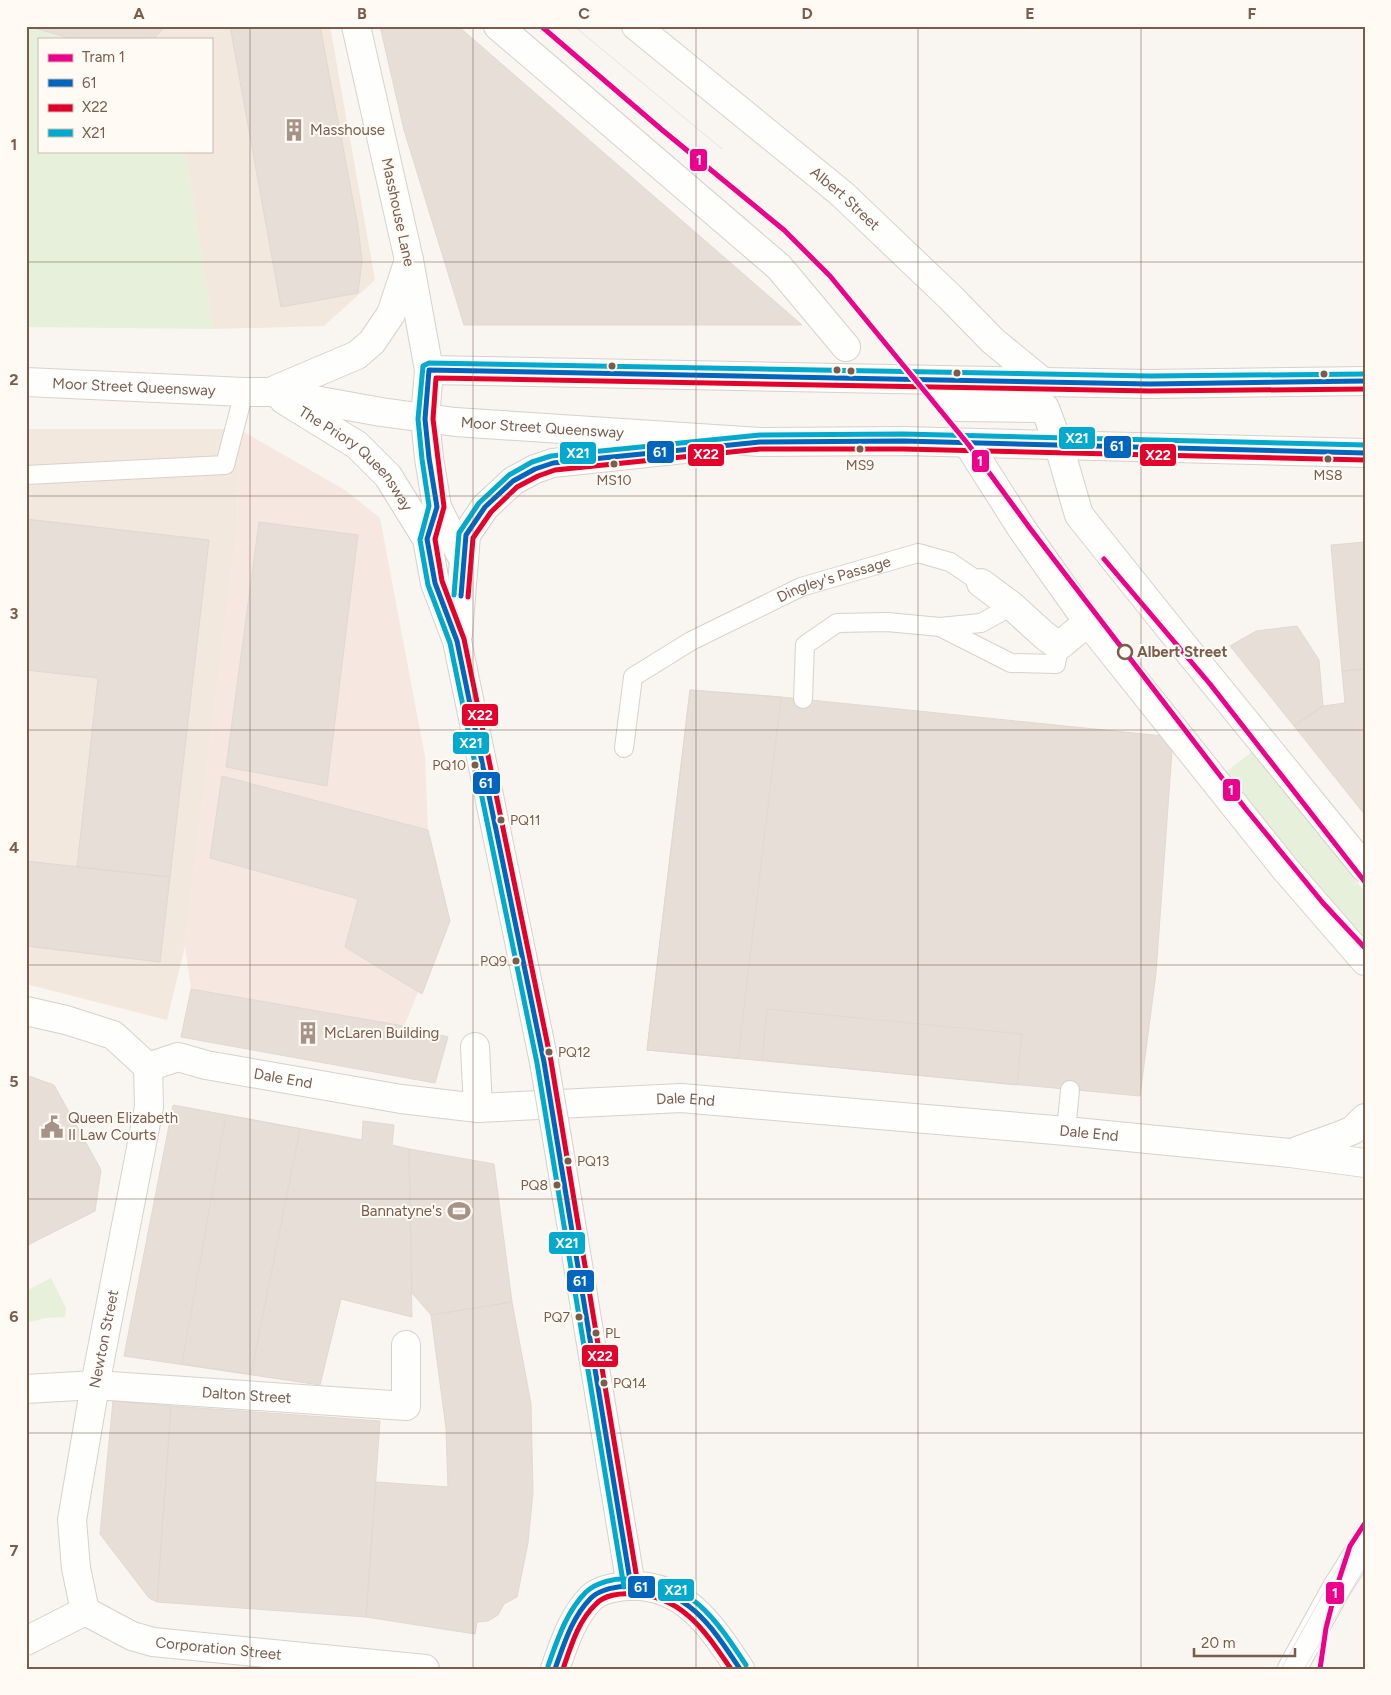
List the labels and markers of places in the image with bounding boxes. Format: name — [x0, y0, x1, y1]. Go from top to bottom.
building icon: Masshouse — [281, 117, 307, 143]
place label: Masshouse — [310, 121, 385, 139]
unlabelled marker — [607, 361, 617, 371]
unlabelled marker — [832, 365, 842, 375]
unlabelled marker — [846, 366, 856, 376]
unlabelled marker — [952, 368, 962, 378]
unlabelled marker — [1319, 369, 1329, 379]
marker: MS9 — [855, 444, 865, 454]
marker: MS8 — [1323, 454, 1333, 464]
place label: MS9 — [846, 457, 874, 474]
marker: MS10 — [609, 459, 619, 469]
place label: MS8 — [1313, 467, 1343, 484]
place label: MS10 — [596, 472, 632, 489]
place label: Albert Street — [1137, 643, 1227, 661]
marker: Albert Street — [1117, 644, 1133, 660]
place label: PQ10 — [432, 757, 466, 774]
marker: PQ10 — [470, 760, 480, 770]
place label: PQ11 — [510, 812, 541, 829]
marker: PQ11 — [496, 815, 506, 825]
place label: PQ9 — [480, 953, 507, 970]
marker: PQ9 — [511, 956, 521, 966]
building icon: McLaren Building — [295, 1020, 321, 1046]
place label: McLaren Building — [324, 1024, 439, 1042]
place label: PQ12 — [558, 1044, 591, 1061]
marker: PQ12 — [544, 1047, 554, 1057]
place label: Queen Elizabeth II Law Courts — [68, 1109, 178, 1144]
public building icon: Queen Elizabeth II Law Courts — [39, 1114, 65, 1140]
place label: PQ13 — [577, 1153, 609, 1170]
marker: PQ13 — [563, 1156, 573, 1166]
place label: PQ8 — [520, 1177, 548, 1194]
marker: PQ8 — [552, 1180, 562, 1190]
sports icon: Bannatyne's — [446, 1198, 472, 1224]
place label: Bannatyne's — [361, 1202, 442, 1220]
place label: PQ7 — [543, 1309, 570, 1326]
marker: PQ7 — [574, 1312, 584, 1322]
place label: PL — [605, 1325, 621, 1342]
marker: PL — [591, 1328, 601, 1338]
place label: PQ14 — [613, 1375, 647, 1392]
marker: PQ14 — [599, 1378, 609, 1388]

